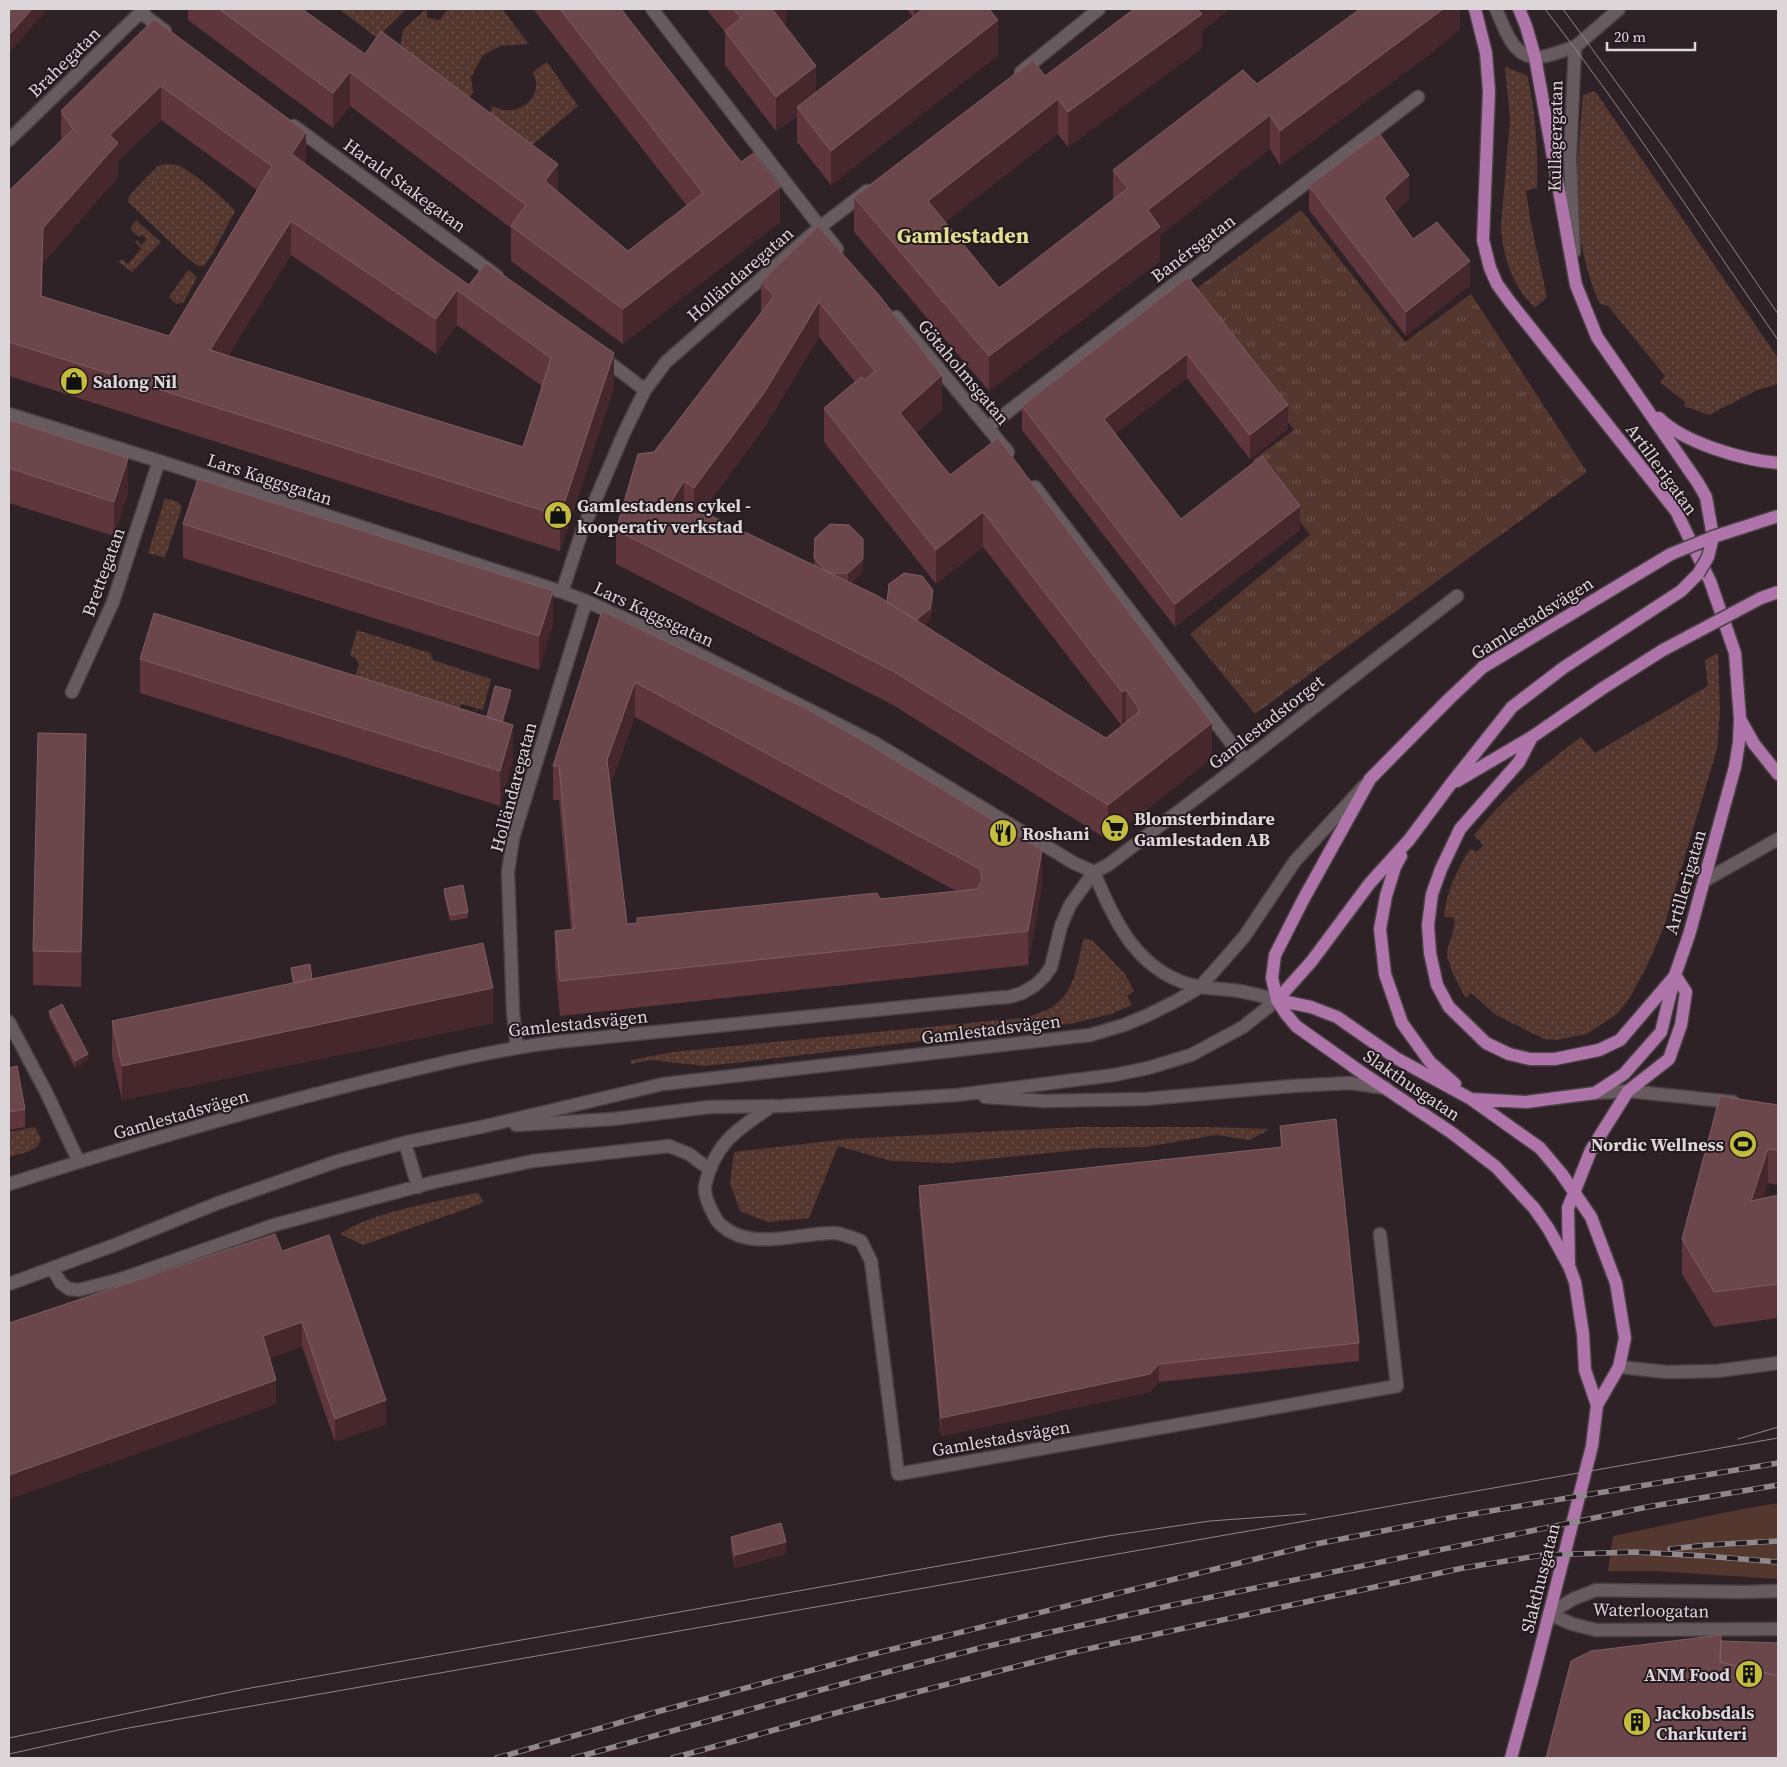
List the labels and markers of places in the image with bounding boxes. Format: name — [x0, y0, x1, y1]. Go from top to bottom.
shop icon: Salong Nil — [59, 366, 89, 396]
place label: Salong Nil — [93, 369, 177, 394]
place label: Gamlestadens cykel - kooperativ verkstad — [577, 493, 751, 539]
shop icon: Gamlestadens cykel - kooperativ verkstad — [543, 500, 573, 530]
place label: Blomsterbindare Gamlestaden AB — [1134, 806, 1275, 852]
supermarket icon: Blomsterbindare Gamlestaden AB — [1100, 813, 1130, 843]
restaurant icon: Roshani — [988, 818, 1018, 848]
place label: Roshani — [1022, 821, 1090, 846]
sports icon: Nordic Wellness — [1728, 1129, 1758, 1159]
place label: Nordic Wellness — [1591, 1132, 1724, 1157]
building icon: ANM Food — [1734, 1659, 1764, 1689]
place label: ANM Food — [1644, 1662, 1730, 1687]
place label: Jackobsdals Charkuteri — [1655, 1700, 1754, 1746]
building icon: Jackobsdals Charkuteri — [1622, 1707, 1652, 1737]

